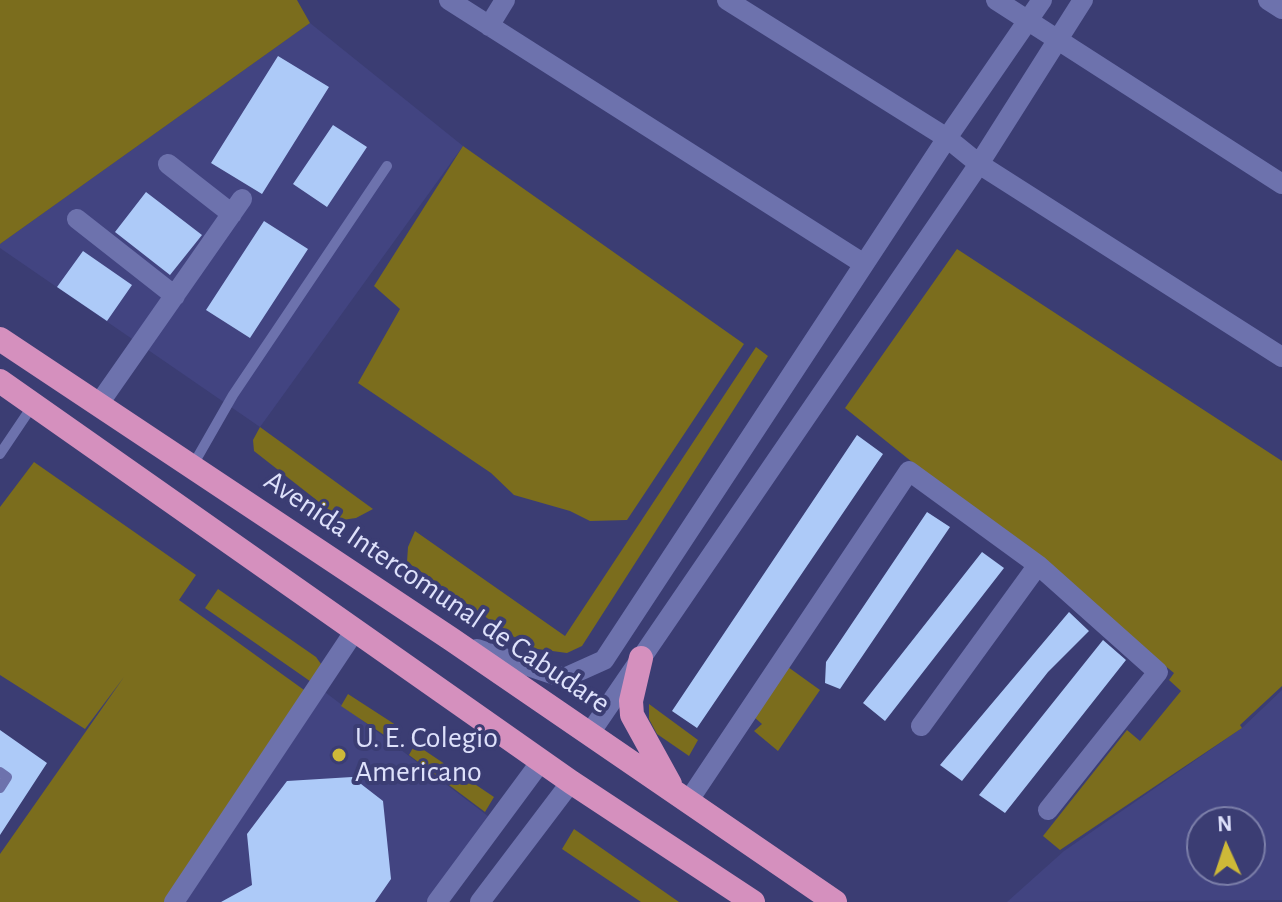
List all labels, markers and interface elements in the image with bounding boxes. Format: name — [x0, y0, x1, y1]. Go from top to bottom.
street label: Avenida Intercomunal de Cabudare — [257, 463, 617, 721]
place label: U. E. Colegio Americano — [355, 720, 498, 790]
marker: U. E. Colegio Americano — [330, 746, 348, 764]
north arrow — [1186, 806, 1266, 886]
text: N — [1217, 813, 1233, 835]

